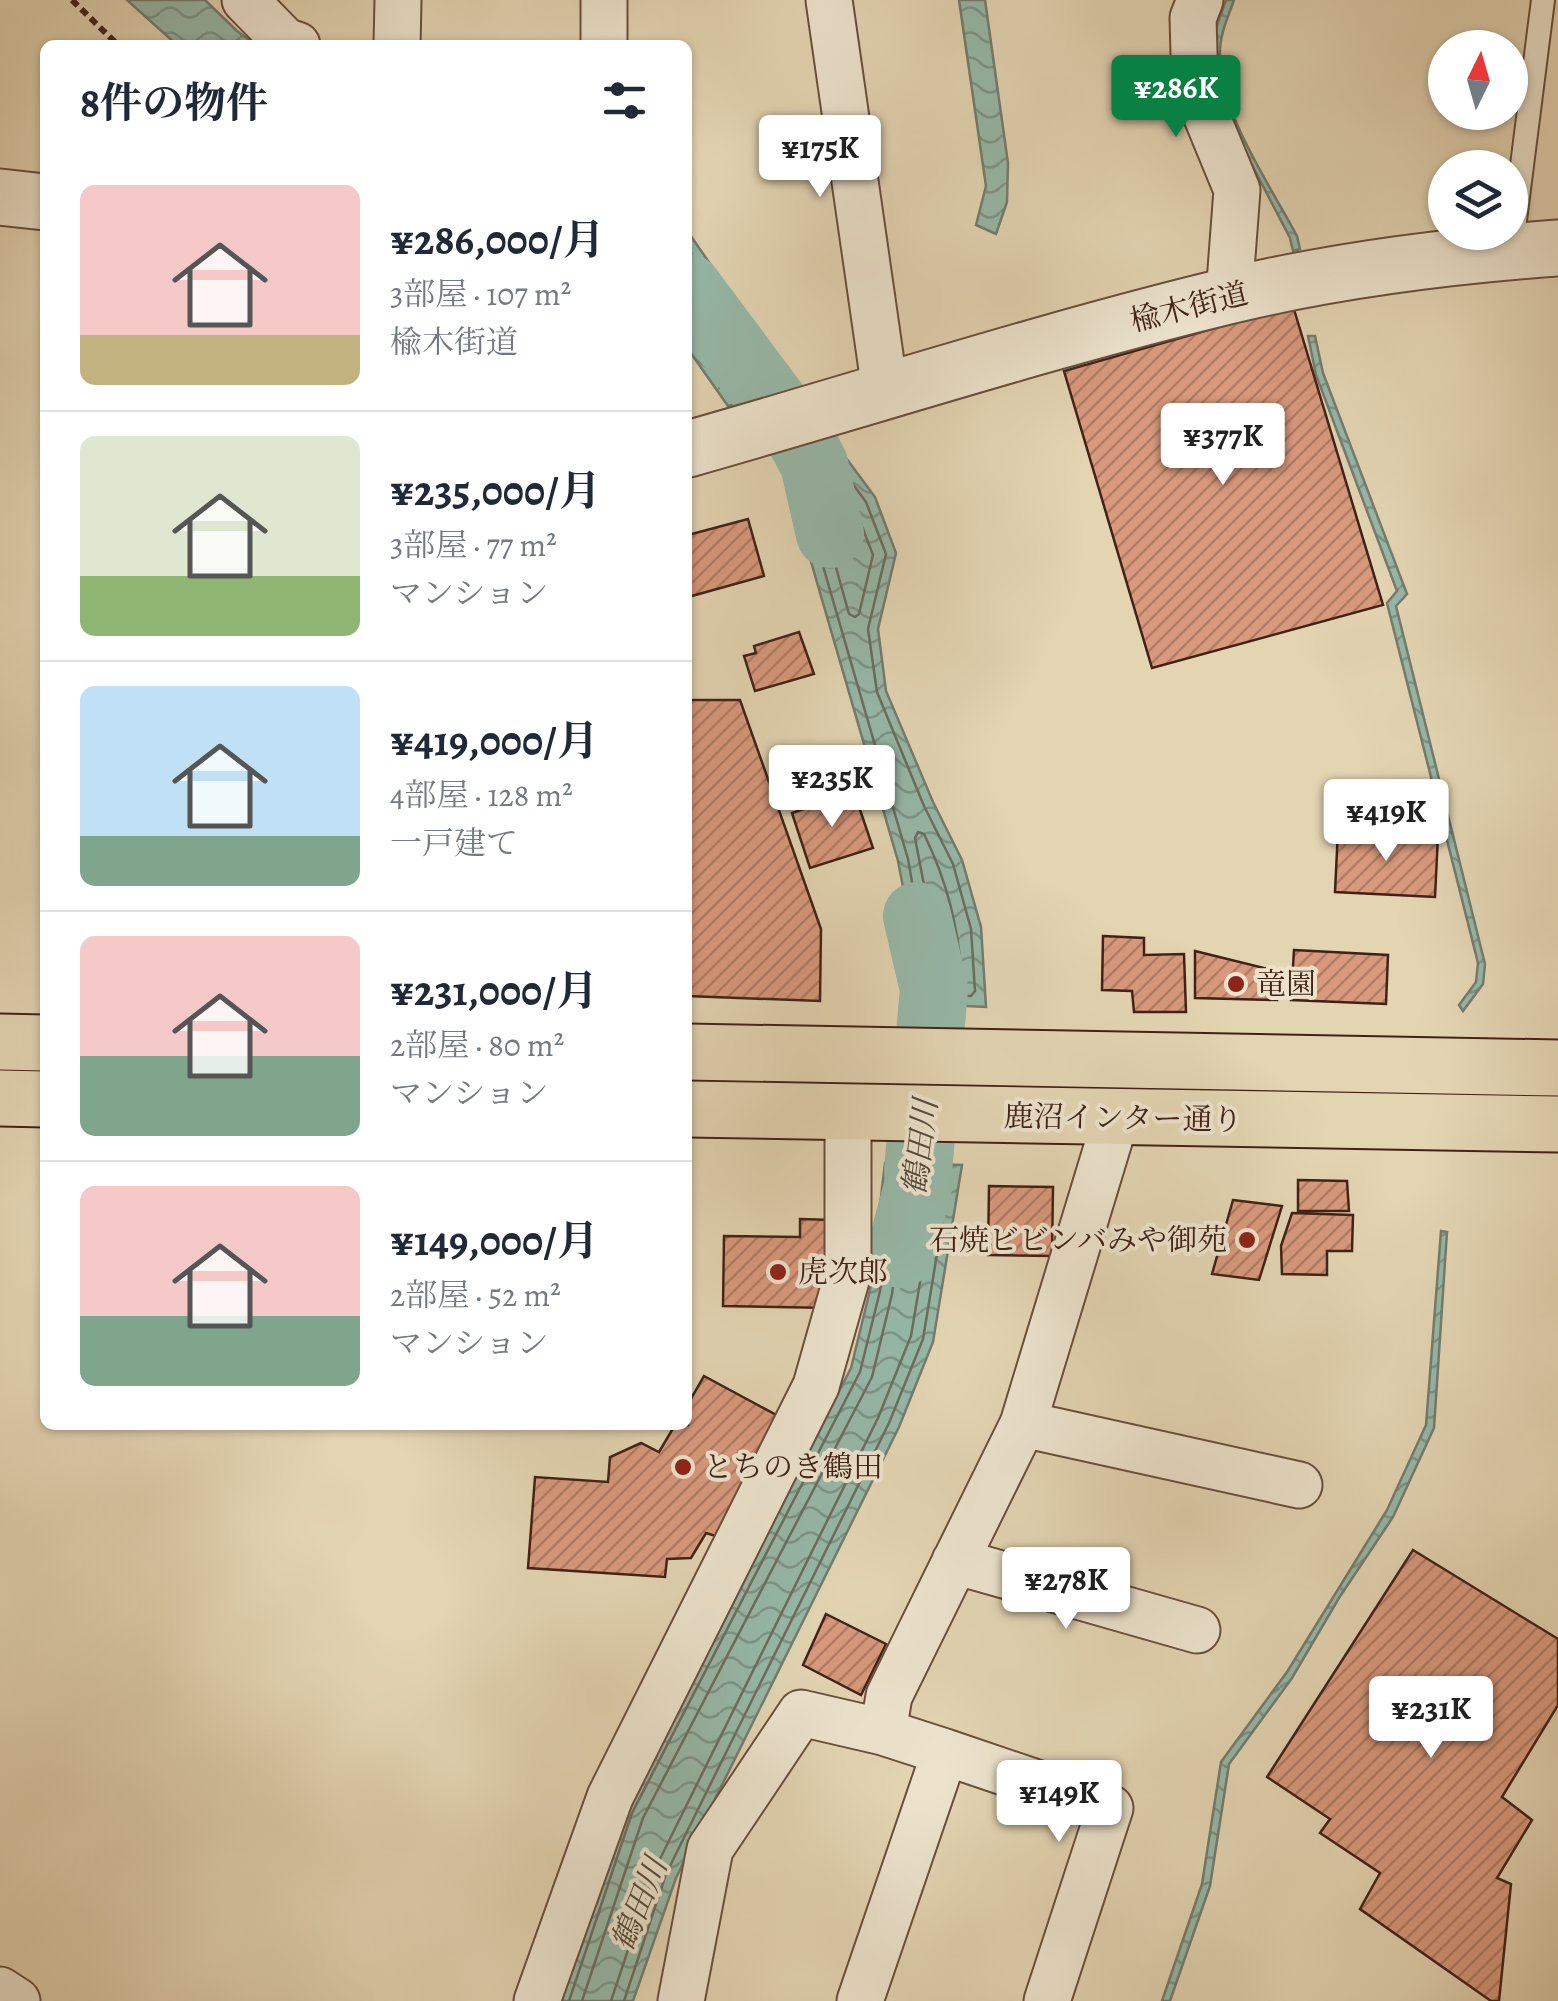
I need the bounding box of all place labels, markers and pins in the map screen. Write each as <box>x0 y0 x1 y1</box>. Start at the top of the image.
pin: ¥286K <box>1106 55 1246 140</box>
pin: ¥175K <box>750 115 890 200</box>
pin: ¥377K <box>1153 403 1293 488</box>
pin: ¥235K <box>762 745 902 830</box>
pin: ¥419K <box>1316 779 1456 864</box>
place label: 竜園 <box>1256 964 1316 1004</box>
marker: 竜園 <box>1225 973 1247 995</box>
place label: 石焼ビビンバみや御苑 <box>929 1220 1227 1260</box>
marker: 石焼ビビンバみや御苑 <box>1236 1229 1258 1251</box>
place label: 虎次郎 <box>798 1252 888 1292</box>
marker: 虎次郎 <box>767 1261 789 1283</box>
place label: とちのき鶴田 <box>703 1447 883 1487</box>
marker: とちのき鶴田 <box>672 1456 694 1478</box>
pin: ¥278K <box>996 1547 1136 1632</box>
pin: ¥231K <box>1361 1676 1501 1761</box>
pin: ¥149K <box>989 1760 1129 1845</box>

